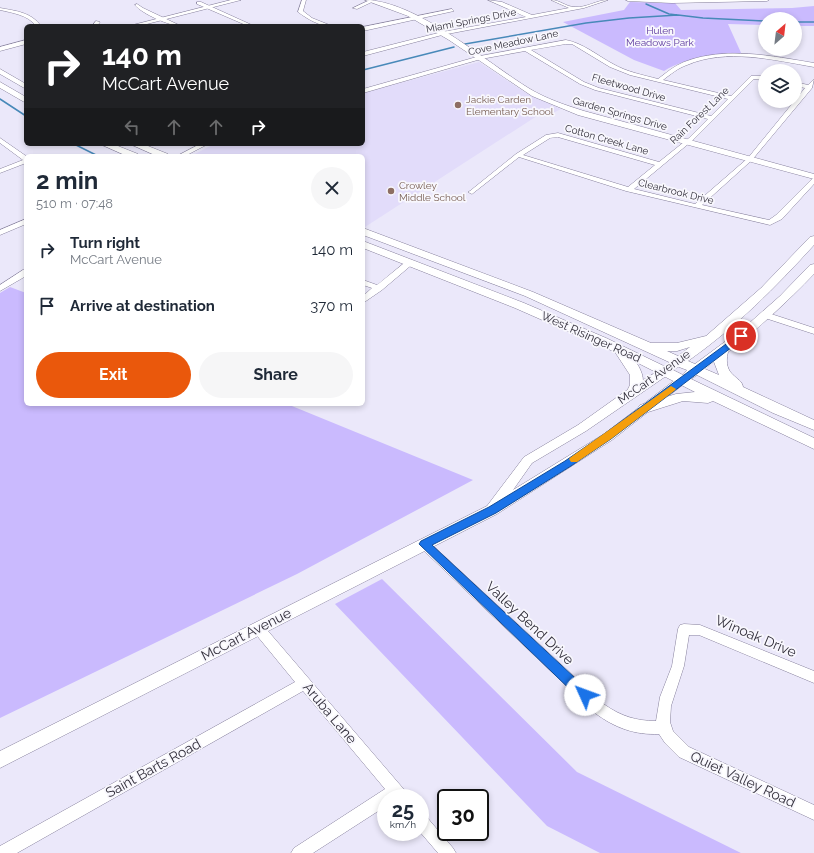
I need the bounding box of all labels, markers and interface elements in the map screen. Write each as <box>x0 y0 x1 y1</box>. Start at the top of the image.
street label: Miami Springs Drive <box>425 6 517 35</box>
north arrow <box>758 12 802 56</box>
map controls <box>758 12 802 108</box>
park label: Hulen Meadows Park <box>626 25 695 48</box>
street label: Cove Meadow Lane <box>467 28 559 57</box>
text: 140 m <box>102 39 182 72</box>
icon: right <box>36 40 88 92</box>
button: layers <box>758 64 802 108</box>
street label: Fleetwood Drive <box>591 72 667 103</box>
text: McCart Avenue <box>102 73 229 94</box>
street label: Rain Forest Lane <box>668 85 731 146</box>
place label: Jackie Carden Elementary School <box>466 94 554 117</box>
street label: Garden Springs Drive <box>571 95 668 132</box>
marker: Jackie Carden Elementary School <box>453 100 463 110</box>
icon: left <box>121 116 143 138</box>
icon: ahead <box>163 116 185 138</box>
icon: ahead <box>205 116 227 138</box>
icon: right <box>247 116 269 138</box>
street label: Cotton Creek Lane <box>564 122 650 157</box>
text: 2 min <box>36 166 98 195</box>
button: close <box>311 167 353 209</box>
street label: Clearbrook Drive <box>637 177 715 206</box>
place label: Crowley Middle School <box>399 180 466 203</box>
marker: Crowley Middle School <box>386 186 396 196</box>
text: 510 m · 07:48 <box>36 196 113 211</box>
text: Turn right <box>70 234 140 252</box>
icon: right <box>36 239 58 261</box>
text: 140 m <box>312 241 353 259</box>
text: McCart Avenue <box>70 252 162 267</box>
icon: arrive <box>36 295 58 317</box>
text: Arrive at destination <box>70 297 215 315</box>
text: 370 m <box>310 297 353 315</box>
street label: West Risinger Road <box>539 309 643 365</box>
pin <box>724 319 758 353</box>
icon: arrive <box>730 325 752 347</box>
street label: McCart Avenue <box>615 347 693 407</box>
button: Exit <box>36 352 191 398</box>
button: Share <box>199 352 353 398</box>
street label: Valley Bend Drive <box>483 578 577 668</box>
street label: McCart Avenue <box>198 604 294 664</box>
street label: Winoak Drive <box>713 612 799 660</box>
position arrow <box>564 674 606 716</box>
street label: Aruba Lane <box>300 679 360 747</box>
street label: Saint Barts Road <box>103 735 203 801</box>
street label: Quiet Valley Road <box>688 748 798 810</box>
speed limit sign: 30 <box>437 789 489 841</box>
text: 25 <box>392 798 414 822</box>
text: km/h <box>390 819 416 830</box>

